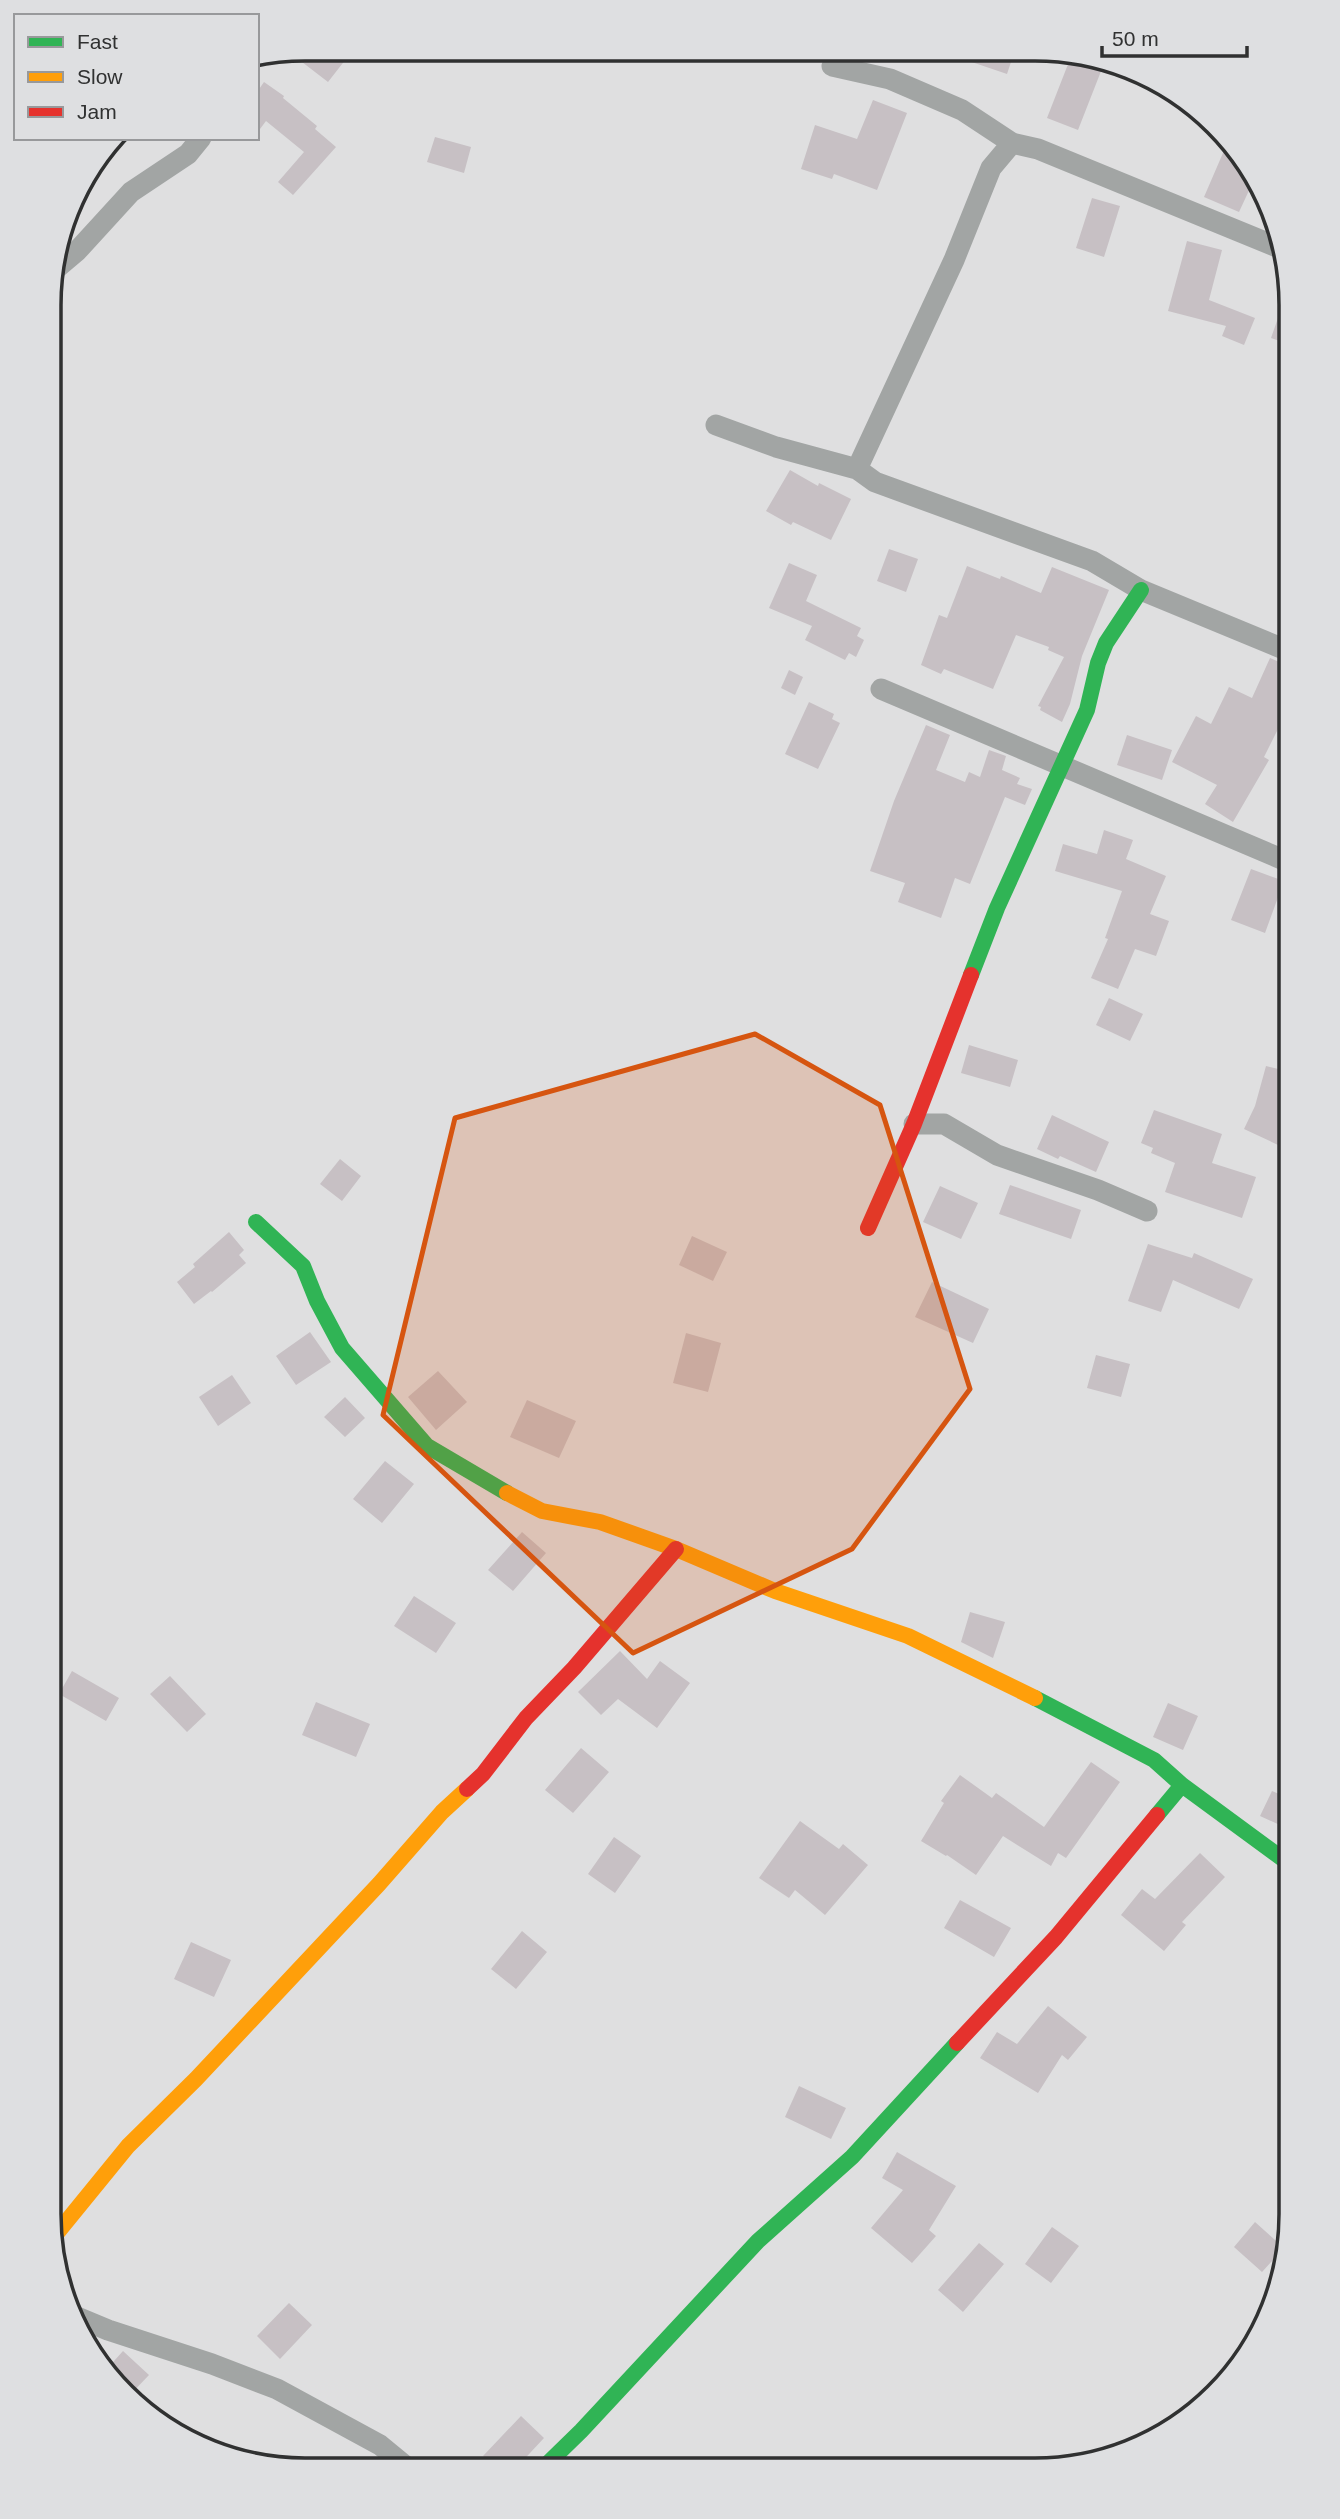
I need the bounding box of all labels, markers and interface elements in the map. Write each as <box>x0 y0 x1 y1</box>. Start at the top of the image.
legend <box>14 14 259 140</box>
scale bar <box>1102 14 1247 58</box>
text: 50 m <box>1112 27 1159 50</box>
text: Fast <box>77 30 118 53</box>
text: Slow <box>77 65 123 88</box>
text: Jam <box>77 100 117 123</box>

